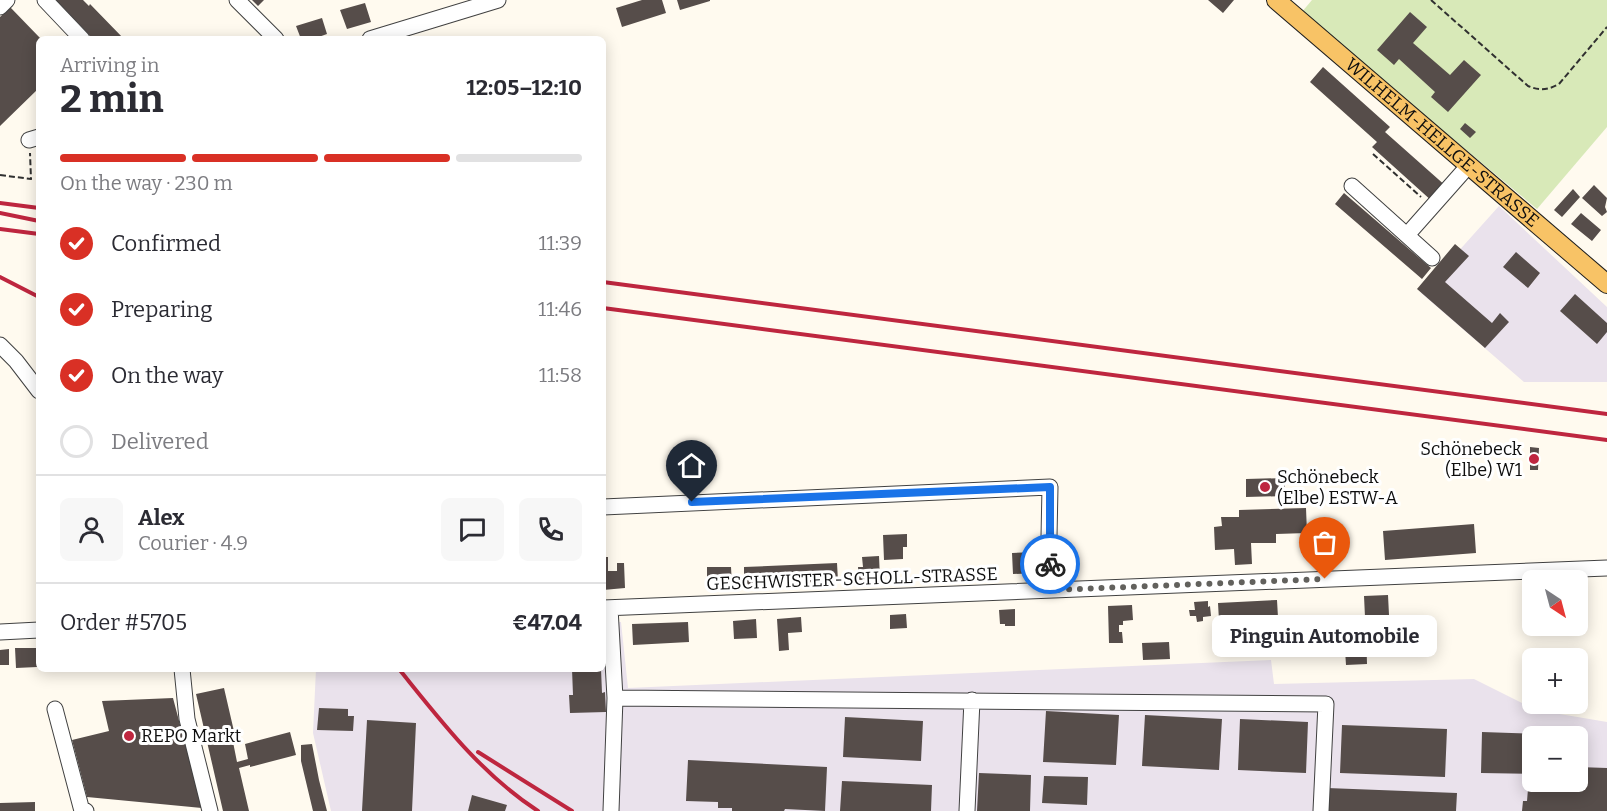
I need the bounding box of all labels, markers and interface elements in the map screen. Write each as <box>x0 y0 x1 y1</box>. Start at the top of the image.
text: Arriving in <box>60 53 159 77</box>
street label: WILHELM-HELLGE-STRASSE <box>1341 53 1544 232</box>
text: 12:05–12:10 <box>466 74 582 101</box>
text: 2 min <box>60 76 164 122</box>
text: On the way · 230 m <box>60 171 233 195</box>
icon: check <box>60 227 93 260</box>
text: Confirmed <box>111 230 221 257</box>
text: 11:39 <box>538 231 582 255</box>
icon: check <box>60 293 93 326</box>
text: Preparing <box>111 296 213 323</box>
text: 11:46 <box>538 297 582 321</box>
icon: check <box>60 359 93 392</box>
text: On the way <box>111 362 223 389</box>
text: 11:58 <box>539 363 582 387</box>
text: Delivered <box>111 428 209 455</box>
place label: Schönebeck (Elbe) W1 <box>1420 438 1523 481</box>
pin <box>666 440 717 502</box>
icon: home <box>675 449 708 482</box>
marker: Schönebeck (Elbe) W1 <box>1527 452 1541 466</box>
place label: Schönebeck (Elbe) ESTW-A <box>1277 466 1398 509</box>
marker: Schönebeck (Elbe) ESTW-A <box>1258 480 1272 494</box>
button: person <box>60 498 123 561</box>
button: chat <box>441 498 504 561</box>
button: phone <box>519 498 582 561</box>
text: Alex <box>138 504 184 531</box>
pin <box>1299 517 1350 579</box>
icon: bag <box>1308 526 1341 559</box>
text: Courier · 4.9 <box>138 531 248 555</box>
courier <box>1020 534 1080 594</box>
icon: bike <box>1034 548 1067 581</box>
street label: GESCHWISTER-SCHOLL-STRASSE <box>706 563 998 595</box>
north arrow <box>1522 570 1588 636</box>
map controls <box>1522 570 1588 792</box>
text: Order #5705 <box>60 609 187 636</box>
text: €47.04 <box>512 609 582 636</box>
callout: Pinguin Automobile <box>1212 615 1438 657</box>
text: Pinguin Automobile <box>1230 624 1419 648</box>
button: + <box>1522 648 1588 714</box>
place label: REPO Markt <box>141 725 242 747</box>
button: − <box>1522 726 1588 792</box>
marker: REPO Markt <box>122 729 136 743</box>

